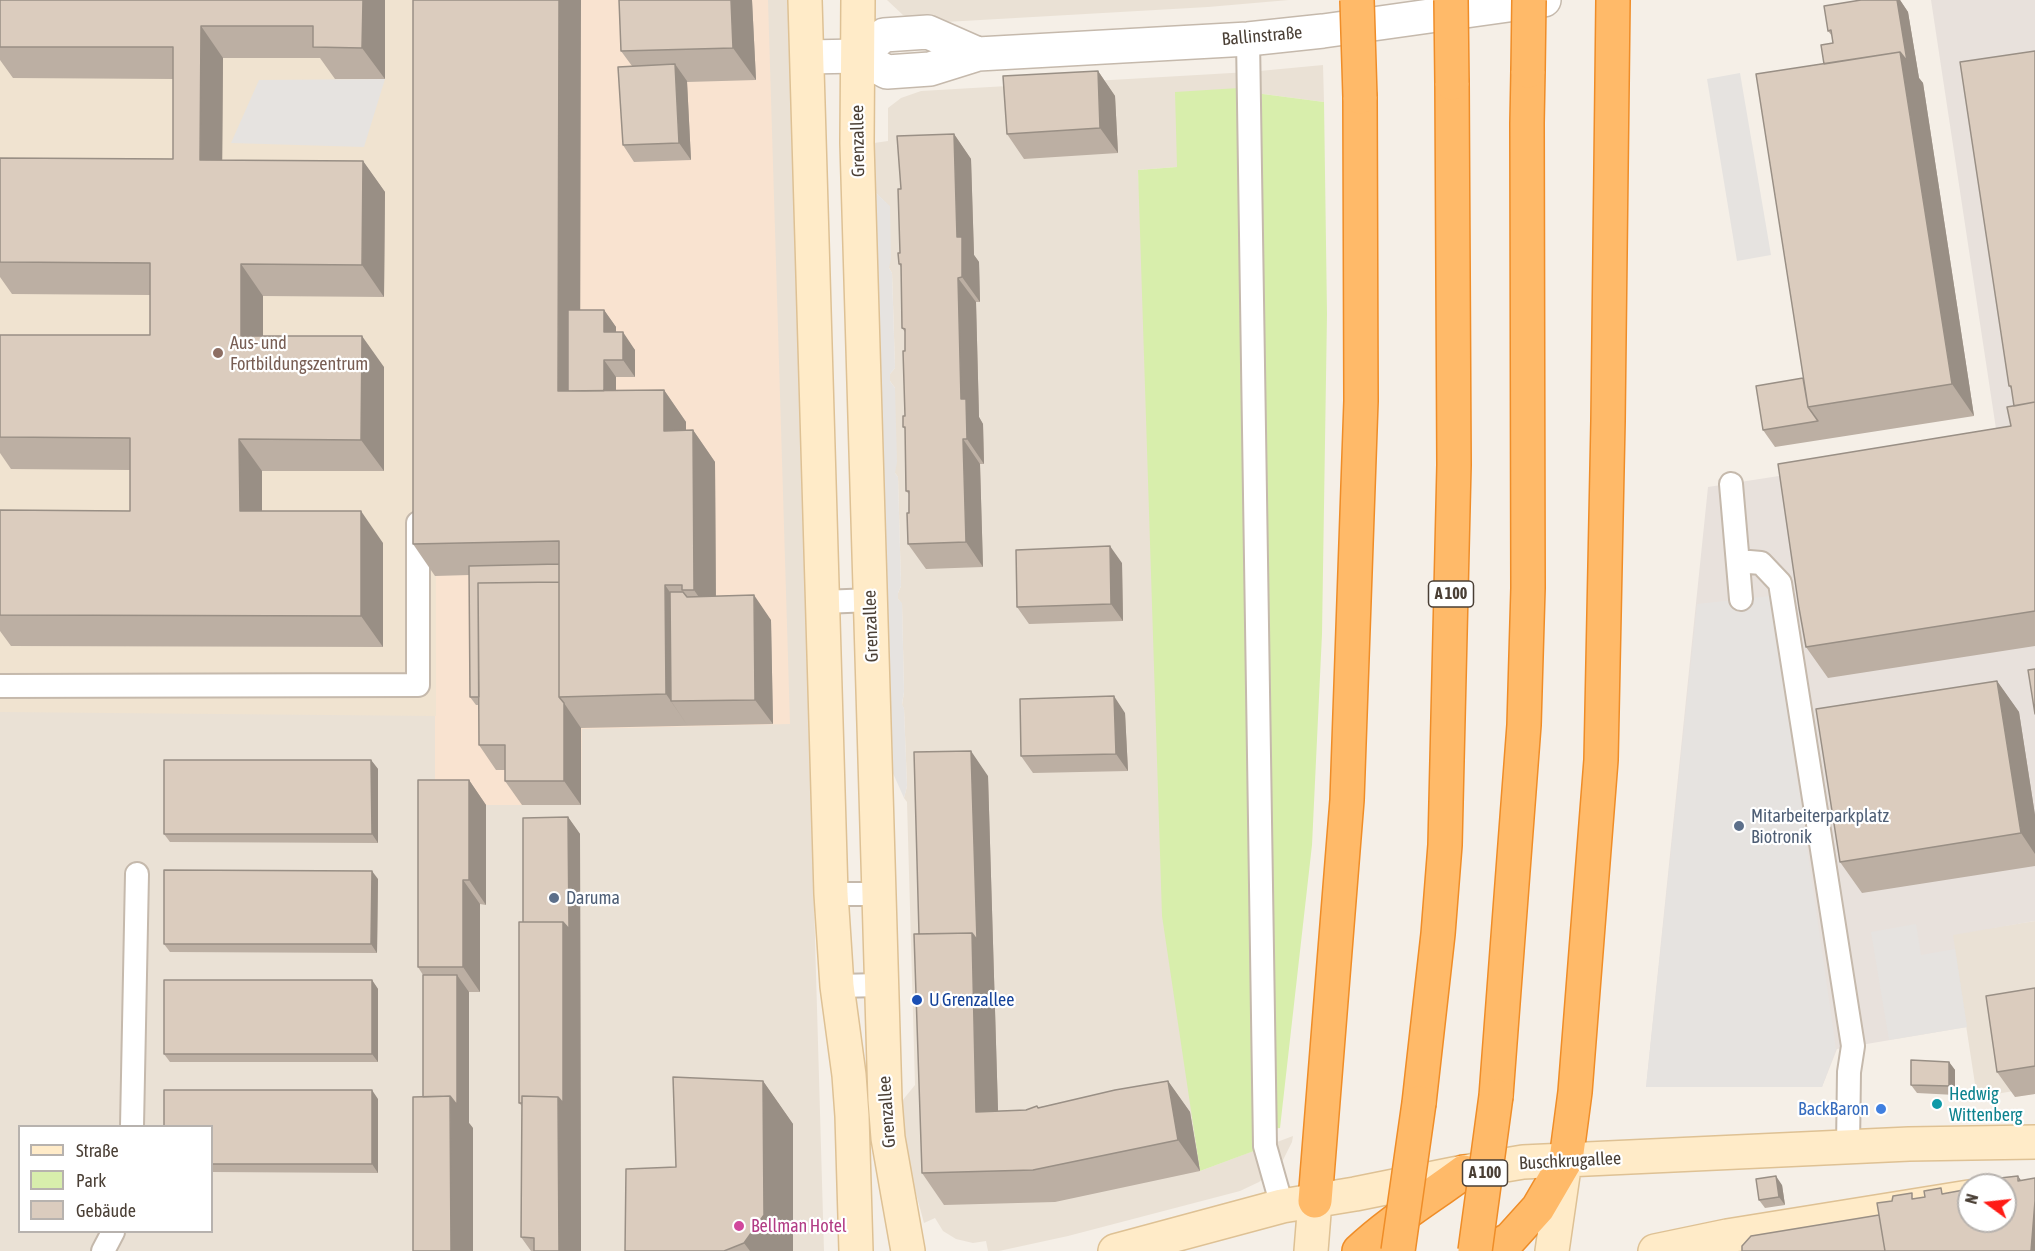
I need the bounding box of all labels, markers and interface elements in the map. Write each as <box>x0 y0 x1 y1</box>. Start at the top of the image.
street label: Ballinstraße <box>1221 22 1303 50</box>
street label: Grenzallee <box>847 105 869 177</box>
place label: Aus- und Fortbildungszentrum <box>230 332 368 374</box>
marker: Aus- und Fortbildungszentrum <box>211 346 225 360</box>
road number: A 100 <box>1428 581 1474 607</box>
street label: Grenzallee <box>859 590 883 662</box>
place label: Mitarbeiterparkplatz Biotronik <box>1751 805 1889 848</box>
marker: Mitarbeiterparkplatz Biotronik <box>1732 819 1746 833</box>
place label: Daruma <box>566 887 620 909</box>
marker: Daruma <box>547 891 561 905</box>
place label: U Grenzallee <box>929 989 1014 1011</box>
marker: U Grenzallee <box>910 993 924 1007</box>
street label: Grenzallee <box>874 1075 900 1149</box>
place label: Hedwig Wittenberg <box>1949 1083 2022 1126</box>
marker: Hedwig Wittenberg <box>1930 1097 1944 1111</box>
place label: BackBaron <box>1798 1098 1869 1120</box>
marker: BackBaron <box>1874 1102 1888 1116</box>
legend <box>18 1125 213 1233</box>
text: Straße <box>76 1140 119 1161</box>
street label: Buschkrugallee <box>1518 1148 1622 1174</box>
road number: A 100 <box>1462 1160 1508 1186</box>
text: Park <box>76 1170 106 1191</box>
north arrow <box>1957 1173 2017 1233</box>
text: N <box>1962 1192 1981 1206</box>
text: Gebäude <box>76 1200 136 1221</box>
place label: Bellman Hotel <box>751 1215 847 1237</box>
marker: Bellman Hotel <box>732 1219 746 1233</box>

